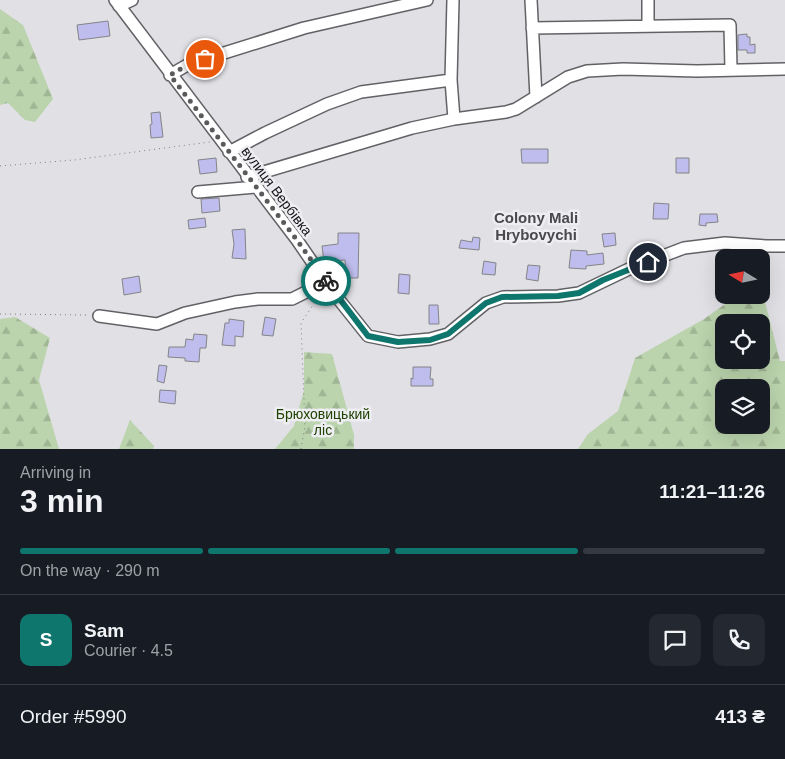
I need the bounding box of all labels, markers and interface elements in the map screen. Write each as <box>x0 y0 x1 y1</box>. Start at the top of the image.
pin <box>184 38 226 80</box>
icon: bag <box>191 45 219 73</box>
street label: вулиця Вербівка <box>238 143 316 239</box>
district label: Colony Mali Hrybovychi <box>494 209 578 243</box>
pin <box>627 241 669 283</box>
icon: home <box>634 248 662 276</box>
north arrow <box>715 249 770 304</box>
map controls <box>715 249 770 434</box>
courier <box>301 256 351 306</box>
icon: bike <box>312 267 340 295</box>
button: locate <box>715 314 770 369</box>
button: layers <box>715 379 770 434</box>
park label: Брюховицький ліс <box>276 406 370 438</box>
text: Arriving in <box>20 464 91 481</box>
text: 11:21–11:26 <box>659 481 765 502</box>
text: 3 min <box>20 483 104 519</box>
text: On the way · 290 m <box>20 562 160 579</box>
button: chat <box>649 614 701 666</box>
button: phone <box>713 614 765 666</box>
text: Sam <box>84 620 124 641</box>
text: S <box>40 629 52 650</box>
text: Courier · 4.5 <box>84 642 173 659</box>
text: Order #5990 <box>20 706 127 727</box>
text: 413 ₴ <box>715 706 765 727</box>

